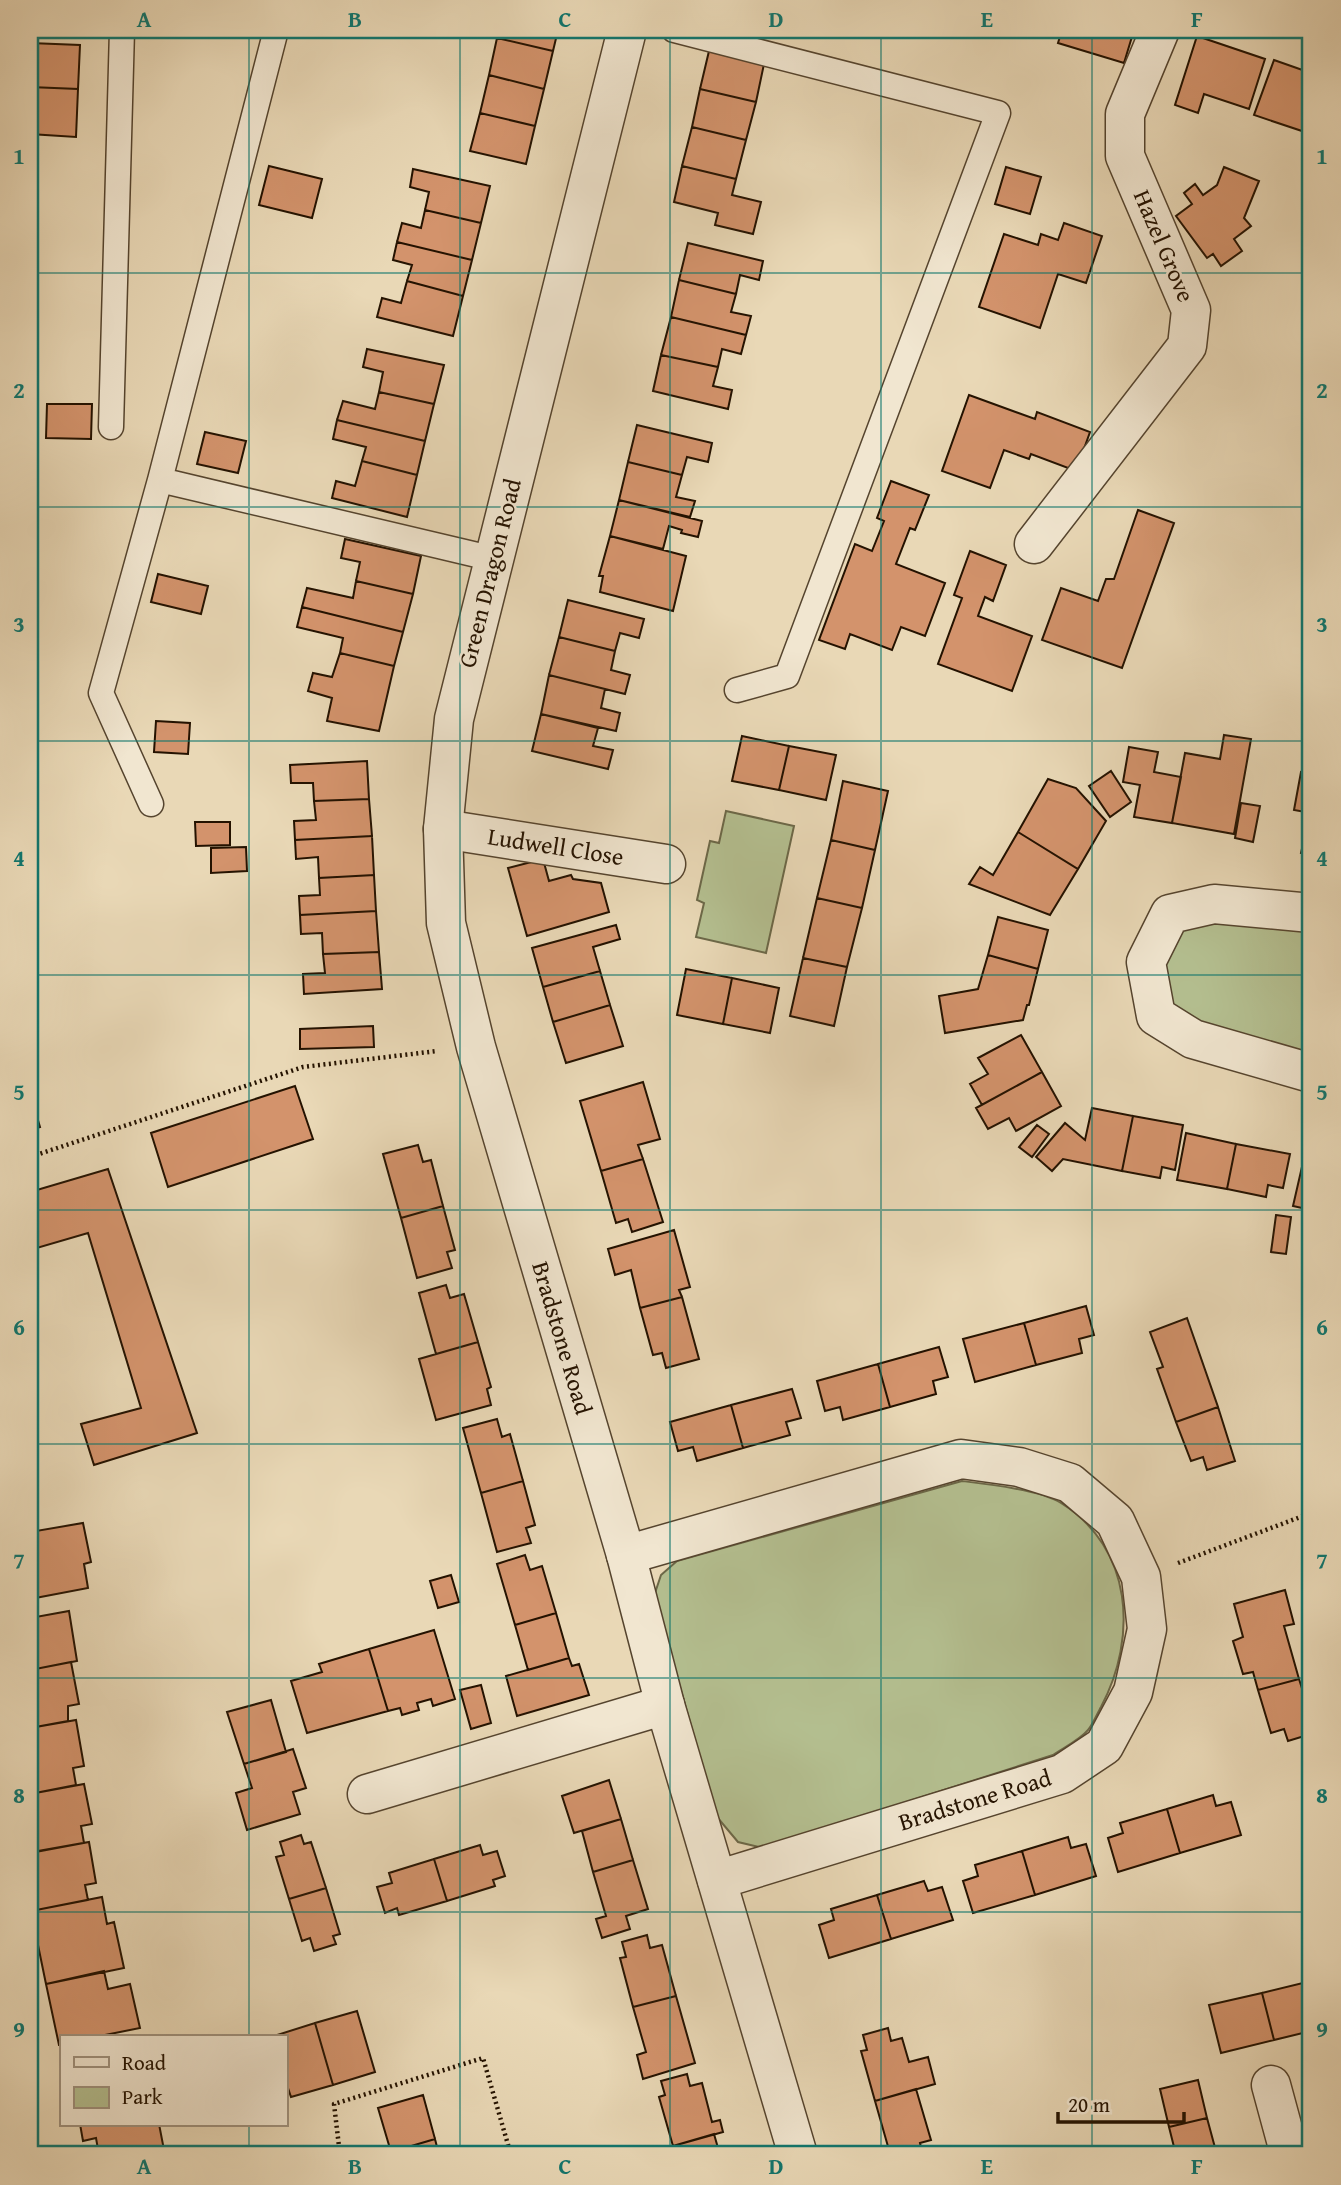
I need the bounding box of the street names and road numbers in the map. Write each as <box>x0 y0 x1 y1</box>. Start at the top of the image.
street label: Hazel Grove <box>1125 184 1204 307</box>
street label: Green Dragon Road <box>449 474 530 671</box>
street label: Ludwell Close <box>485 818 626 874</box>
street label: Bradstone Road <box>523 1257 602 1419</box>
street label: Bradstone Road <box>894 1760 1056 1839</box>

